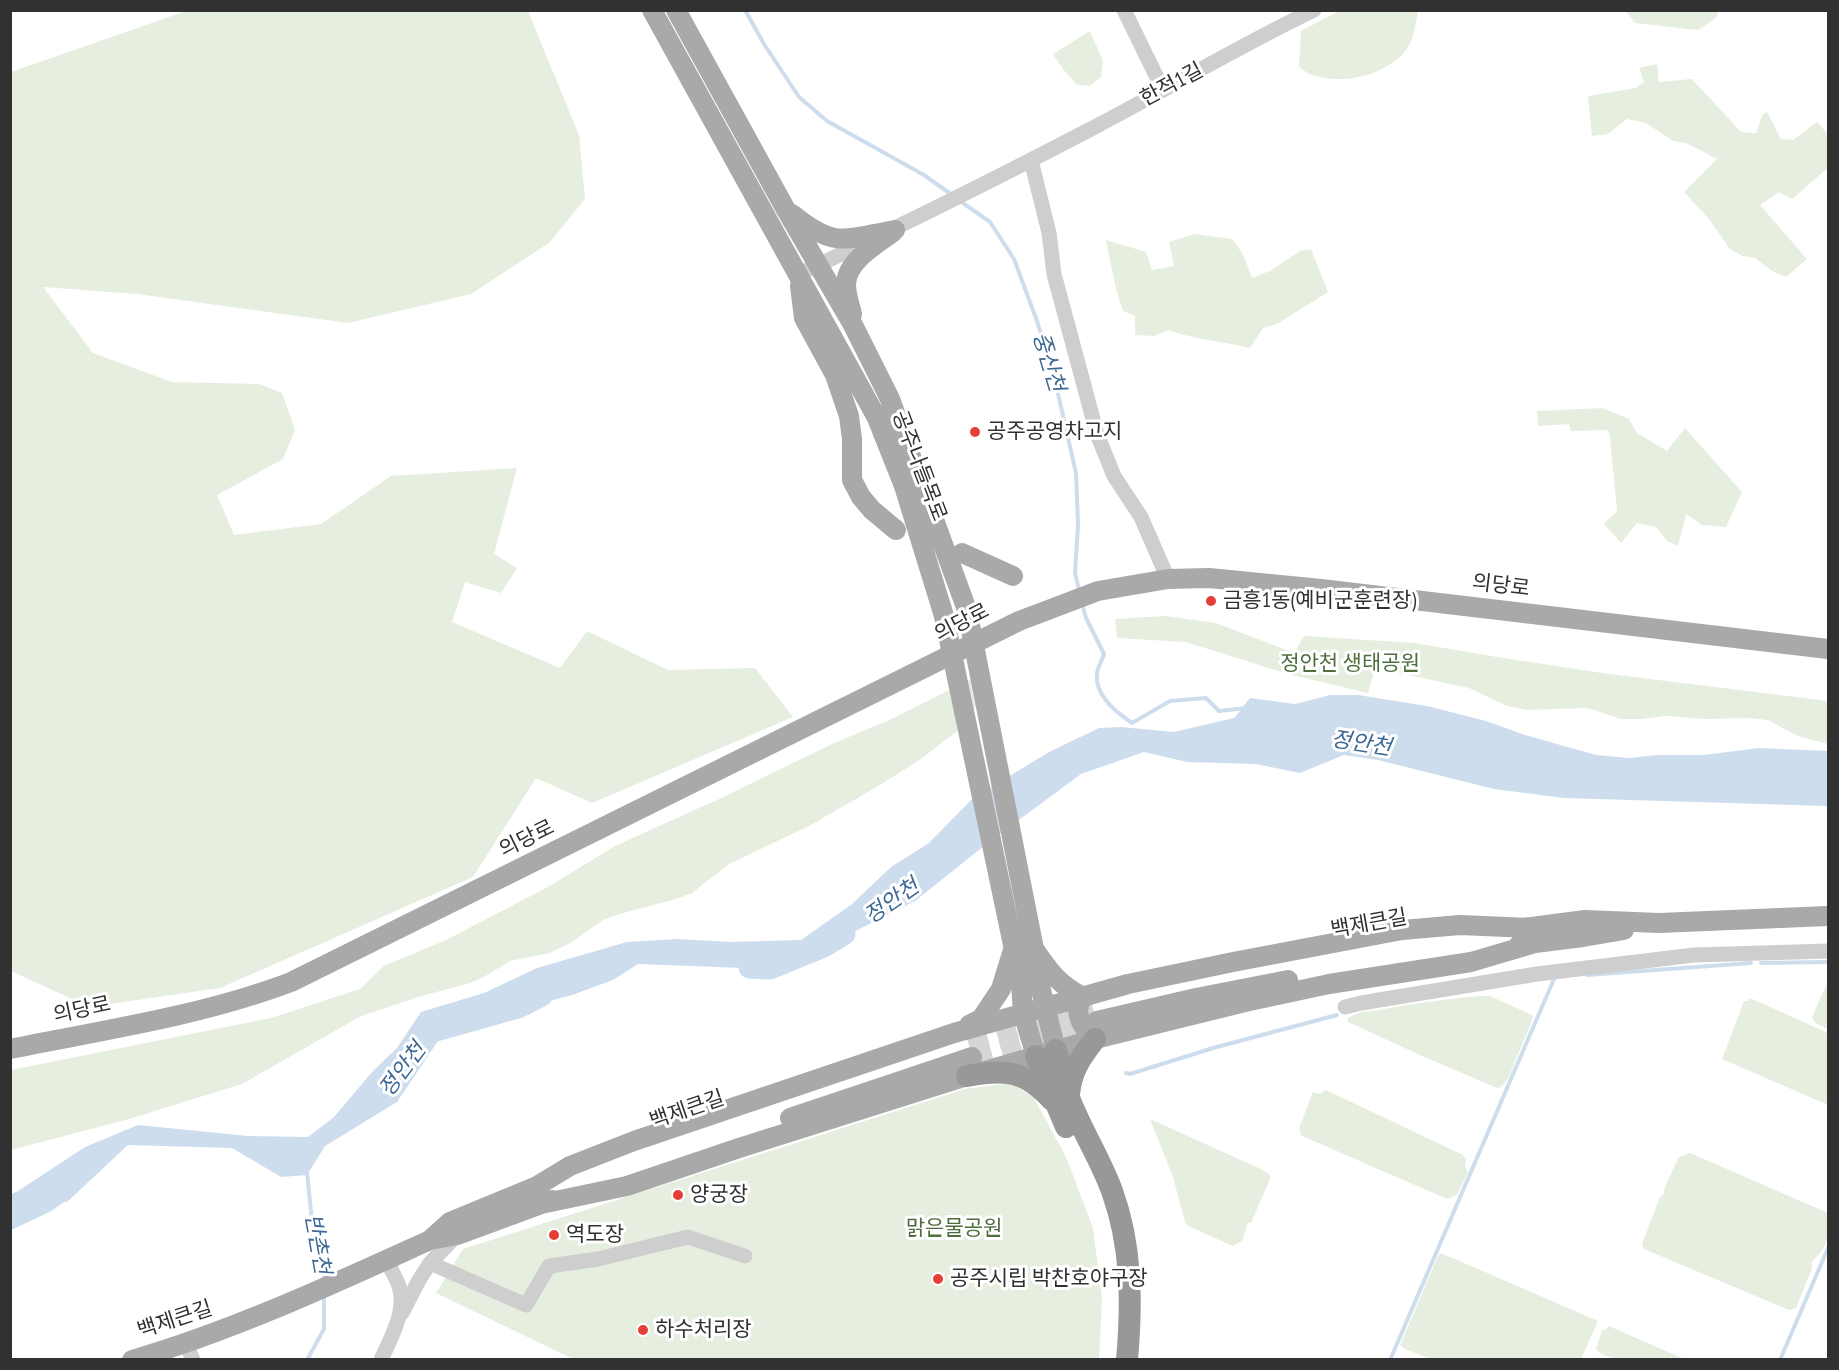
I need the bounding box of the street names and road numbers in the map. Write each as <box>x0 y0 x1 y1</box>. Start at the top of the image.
street label: 한적1길 <box>1136 58 1208 112</box>
street label: 공주나들목로 <box>886 407 952 525</box>
street label: 의당로 <box>1471 570 1531 602</box>
street label: 의당로 <box>930 599 994 647</box>
street label: 의당로 <box>495 815 559 863</box>
street label: 백제큰길 <box>1329 905 1409 943</box>
street label: 의당로 <box>51 992 113 1028</box>
street label: 백제큰길 <box>646 1086 728 1134</box>
street label: 백제큰길 <box>134 1296 216 1344</box>

